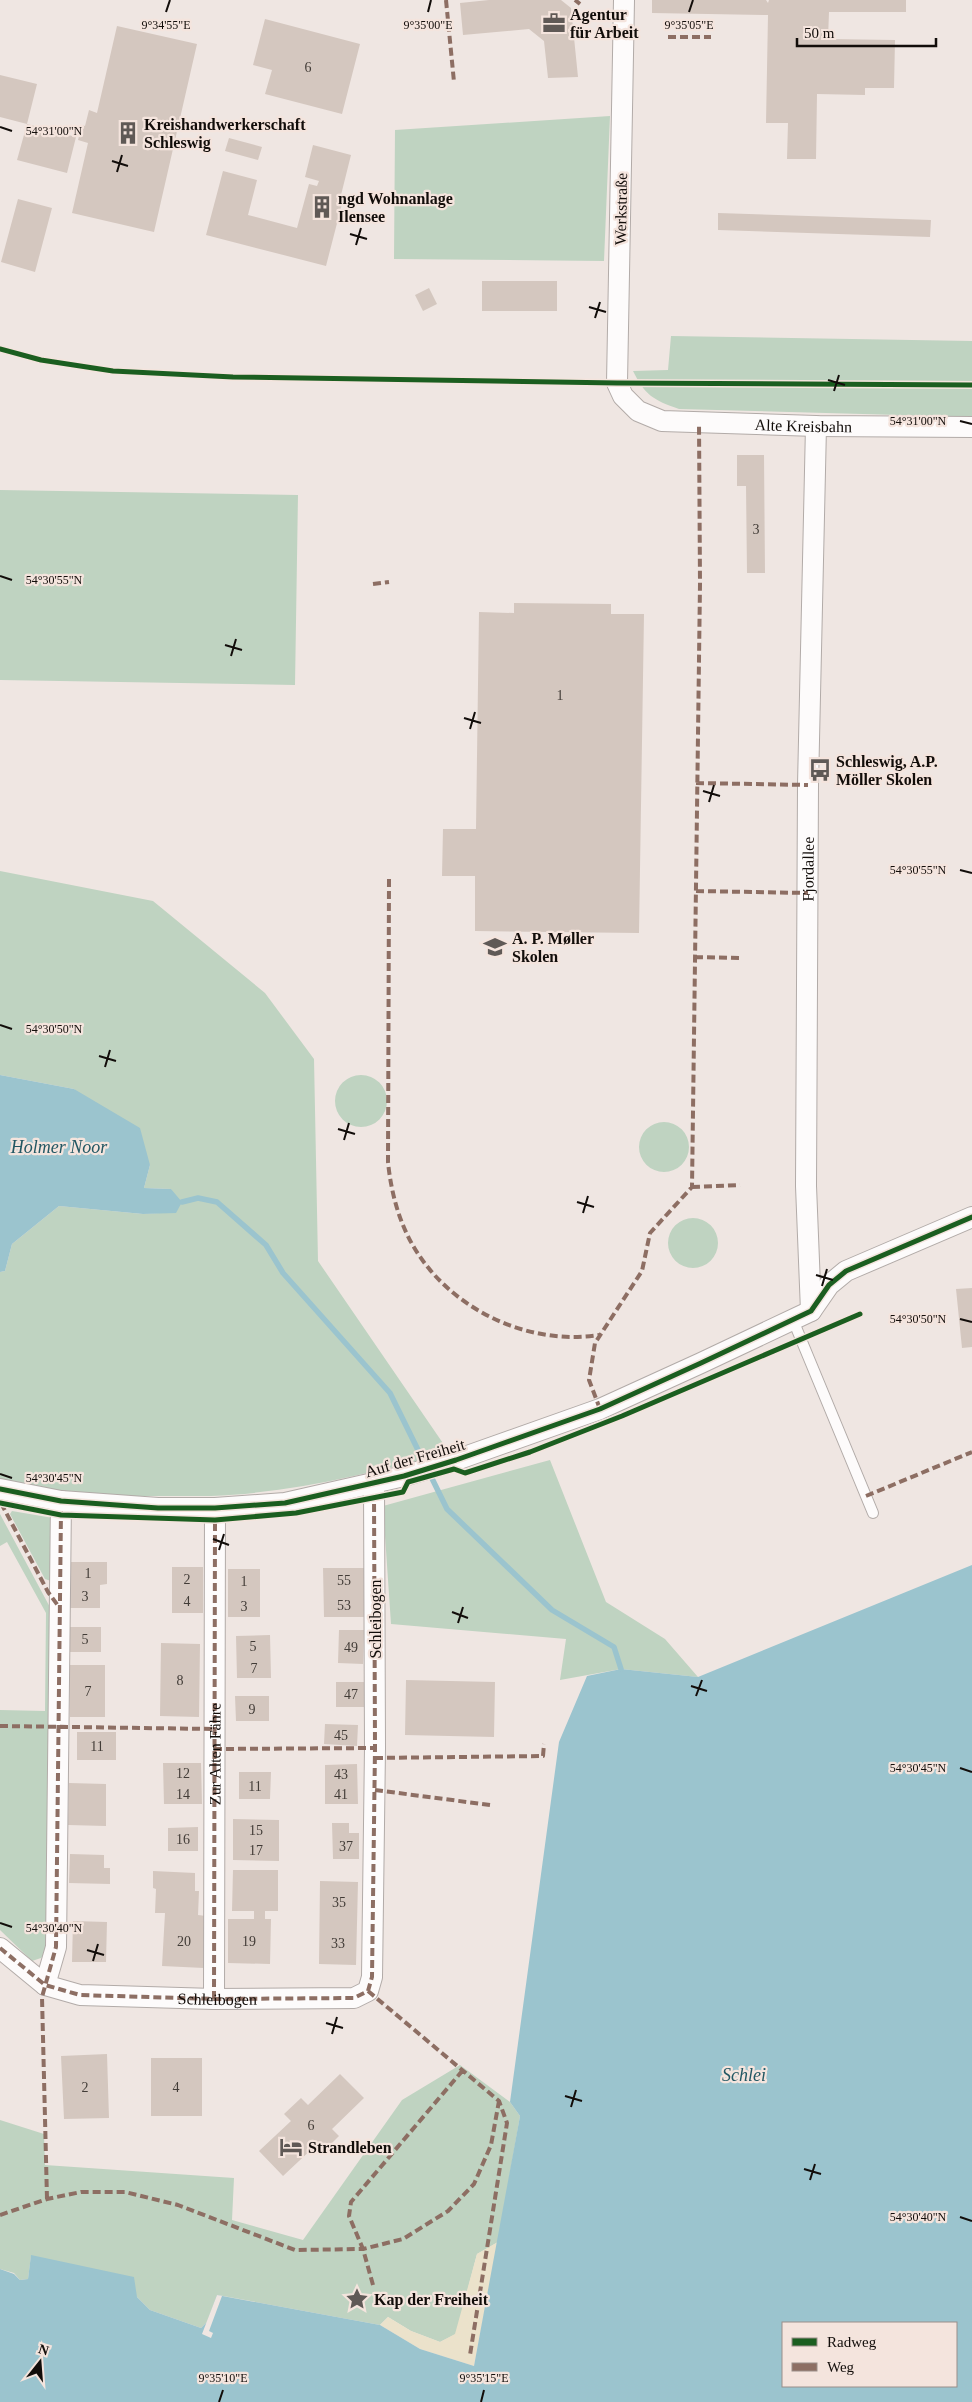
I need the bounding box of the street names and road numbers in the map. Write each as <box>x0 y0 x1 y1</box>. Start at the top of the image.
street label: Werkstraße <box>612 173 630 245</box>
street label: Alte Kreisbahn <box>754 416 852 435</box>
street label: Fjordallee <box>799 837 817 902</box>
street label: Auf der Freiheit <box>363 1435 467 1480</box>
street label: Schleibogen <box>367 1579 385 1659</box>
street label: Zur Alten Fähre <box>206 1703 223 1805</box>
street label: Schleibogen <box>177 1989 257 2008</box>

